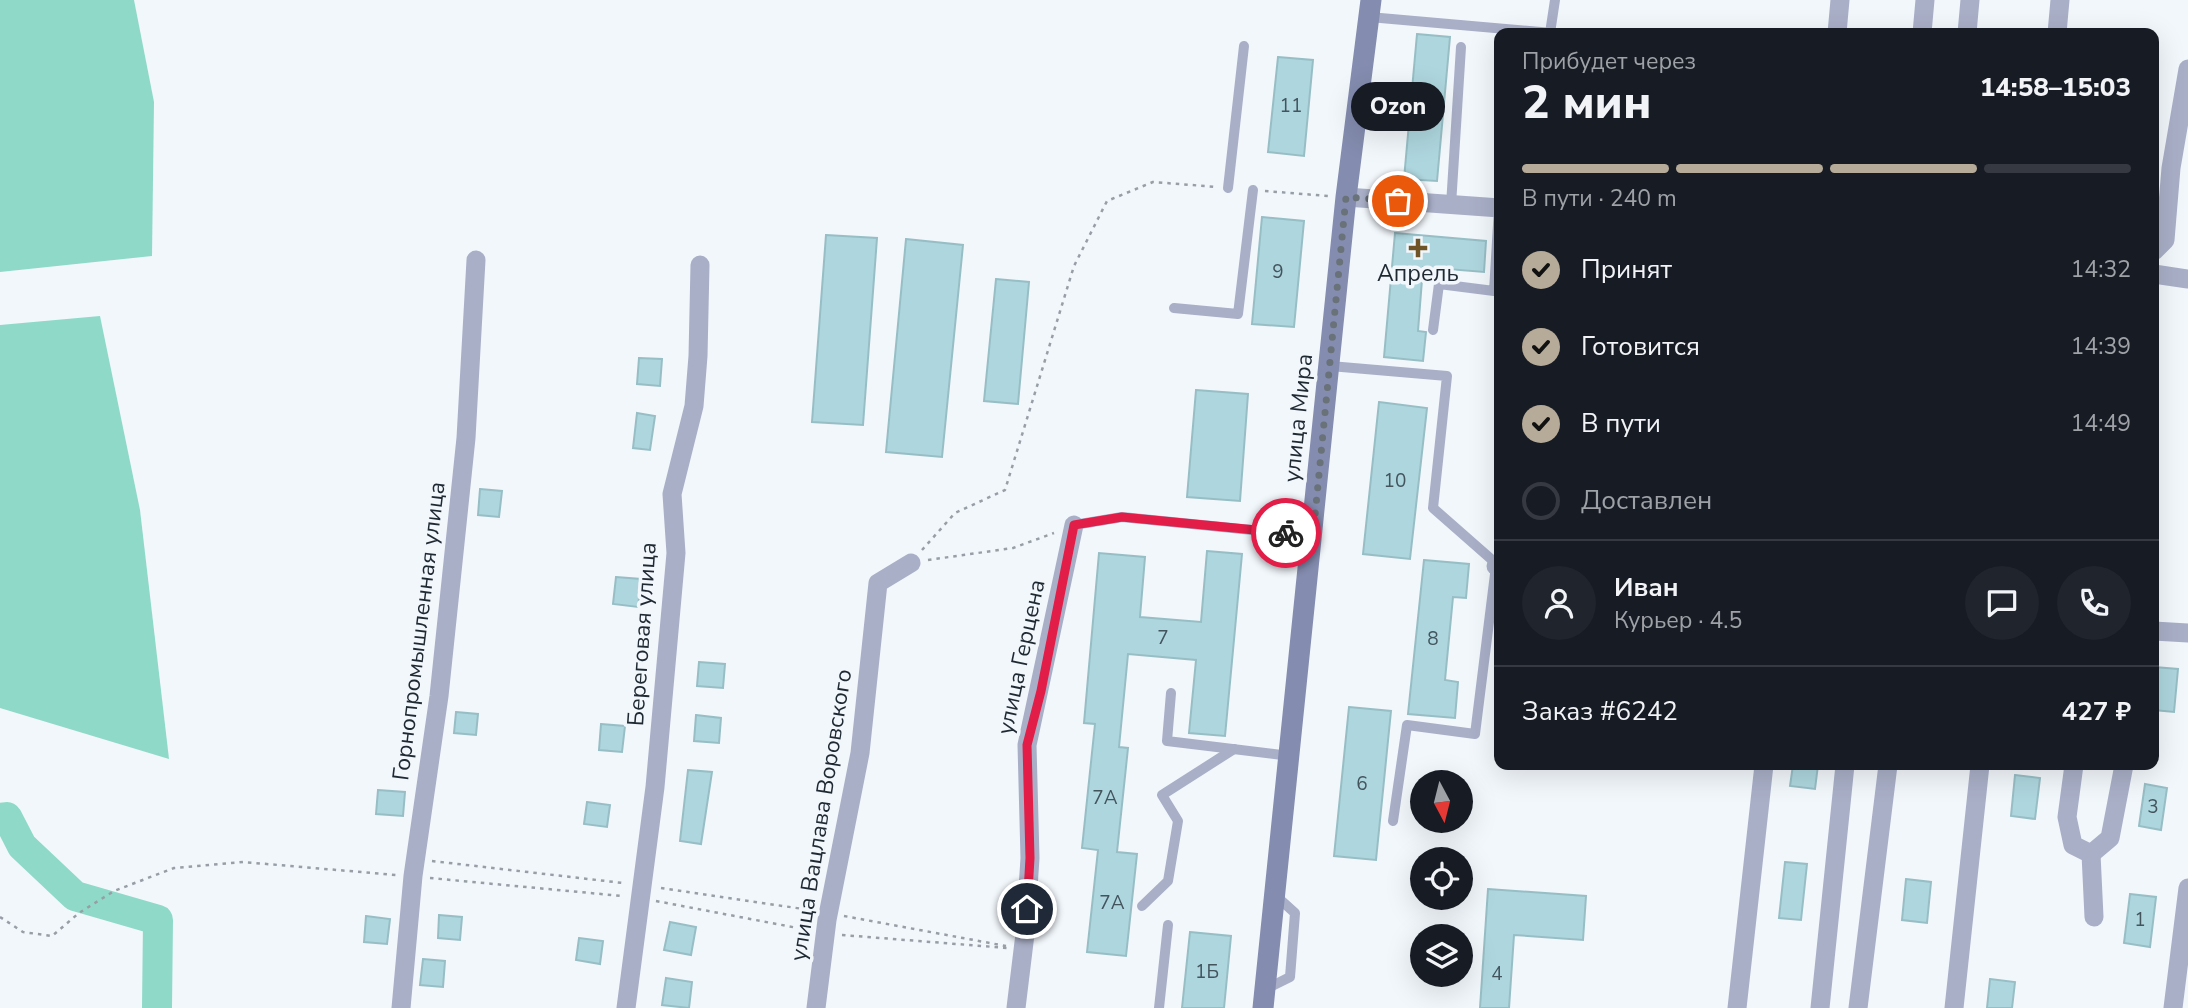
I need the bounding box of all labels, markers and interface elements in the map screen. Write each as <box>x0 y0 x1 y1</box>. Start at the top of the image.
text: Прибудет через <box>1522 46 1696 77</box>
text: 14:58–15:03 <box>1980 70 2131 105</box>
text: 2 мин <box>1522 71 1651 134</box>
callout: Ozon <box>1351 82 1445 131</box>
text: Ozon <box>1370 91 1426 122</box>
house number: 11 <box>1280 93 1302 119</box>
pin <box>1368 171 1428 231</box>
icon: bag <box>1379 182 1417 220</box>
text: В пути · 240 m <box>1522 183 1677 214</box>
marker: Апрель <box>1410 240 1426 256</box>
icon: check <box>1522 251 1560 289</box>
text: Принят <box>1581 252 1672 287</box>
text: 14:32 <box>2071 254 2131 285</box>
place label: Апрель <box>1377 258 1459 289</box>
house number: 9 <box>1272 259 1284 285</box>
icon: check <box>1522 328 1560 366</box>
text: Готовится <box>1581 329 1700 364</box>
text: 14:39 <box>2071 331 2131 362</box>
street label: улица Мира <box>1276 352 1320 484</box>
icon: check <box>1522 405 1560 443</box>
text: В пути <box>1581 406 1661 441</box>
text: 14:49 <box>2071 408 2131 439</box>
house number: 10 <box>1384 468 1406 494</box>
street label: Горнопромышленная улица <box>385 480 453 782</box>
text: Доставлен <box>1581 483 1712 518</box>
courier <box>1251 498 1321 568</box>
icon: bike <box>1267 514 1305 552</box>
street label: Береговая улица <box>620 541 664 727</box>
button: person <box>1522 566 1596 640</box>
button: chat <box>1965 566 2039 640</box>
button: phone <box>2057 566 2131 640</box>
text: Иван <box>1614 570 1679 605</box>
street label: улица Герцена <box>989 577 1053 737</box>
text: Курьер · 4.5 <box>1614 605 1742 636</box>
house number: 7 <box>1157 625 1169 651</box>
house number: 8 <box>1427 626 1439 652</box>
street label: улица Вацлава Воровского <box>783 667 859 963</box>
text: Заказ #6242 <box>1522 694 1678 729</box>
text: 427 ₽ <box>2062 694 2131 729</box>
north arrow <box>1410 770 1474 833</box>
map controls <box>1410 770 1473 987</box>
house number: 6 <box>1356 771 1368 797</box>
house number: 7А <box>1092 785 1118 811</box>
house number: 3 <box>2147 794 2159 820</box>
button: locate <box>1410 847 1473 910</box>
pin <box>997 879 1057 939</box>
icon: home <box>1008 890 1046 928</box>
house number: 7А <box>1099 890 1125 916</box>
house number: 1 <box>2134 907 2146 933</box>
button: layers <box>1410 924 1473 987</box>
house number: 1Б <box>1195 959 1219 985</box>
house number: 4 <box>1491 961 1503 987</box>

